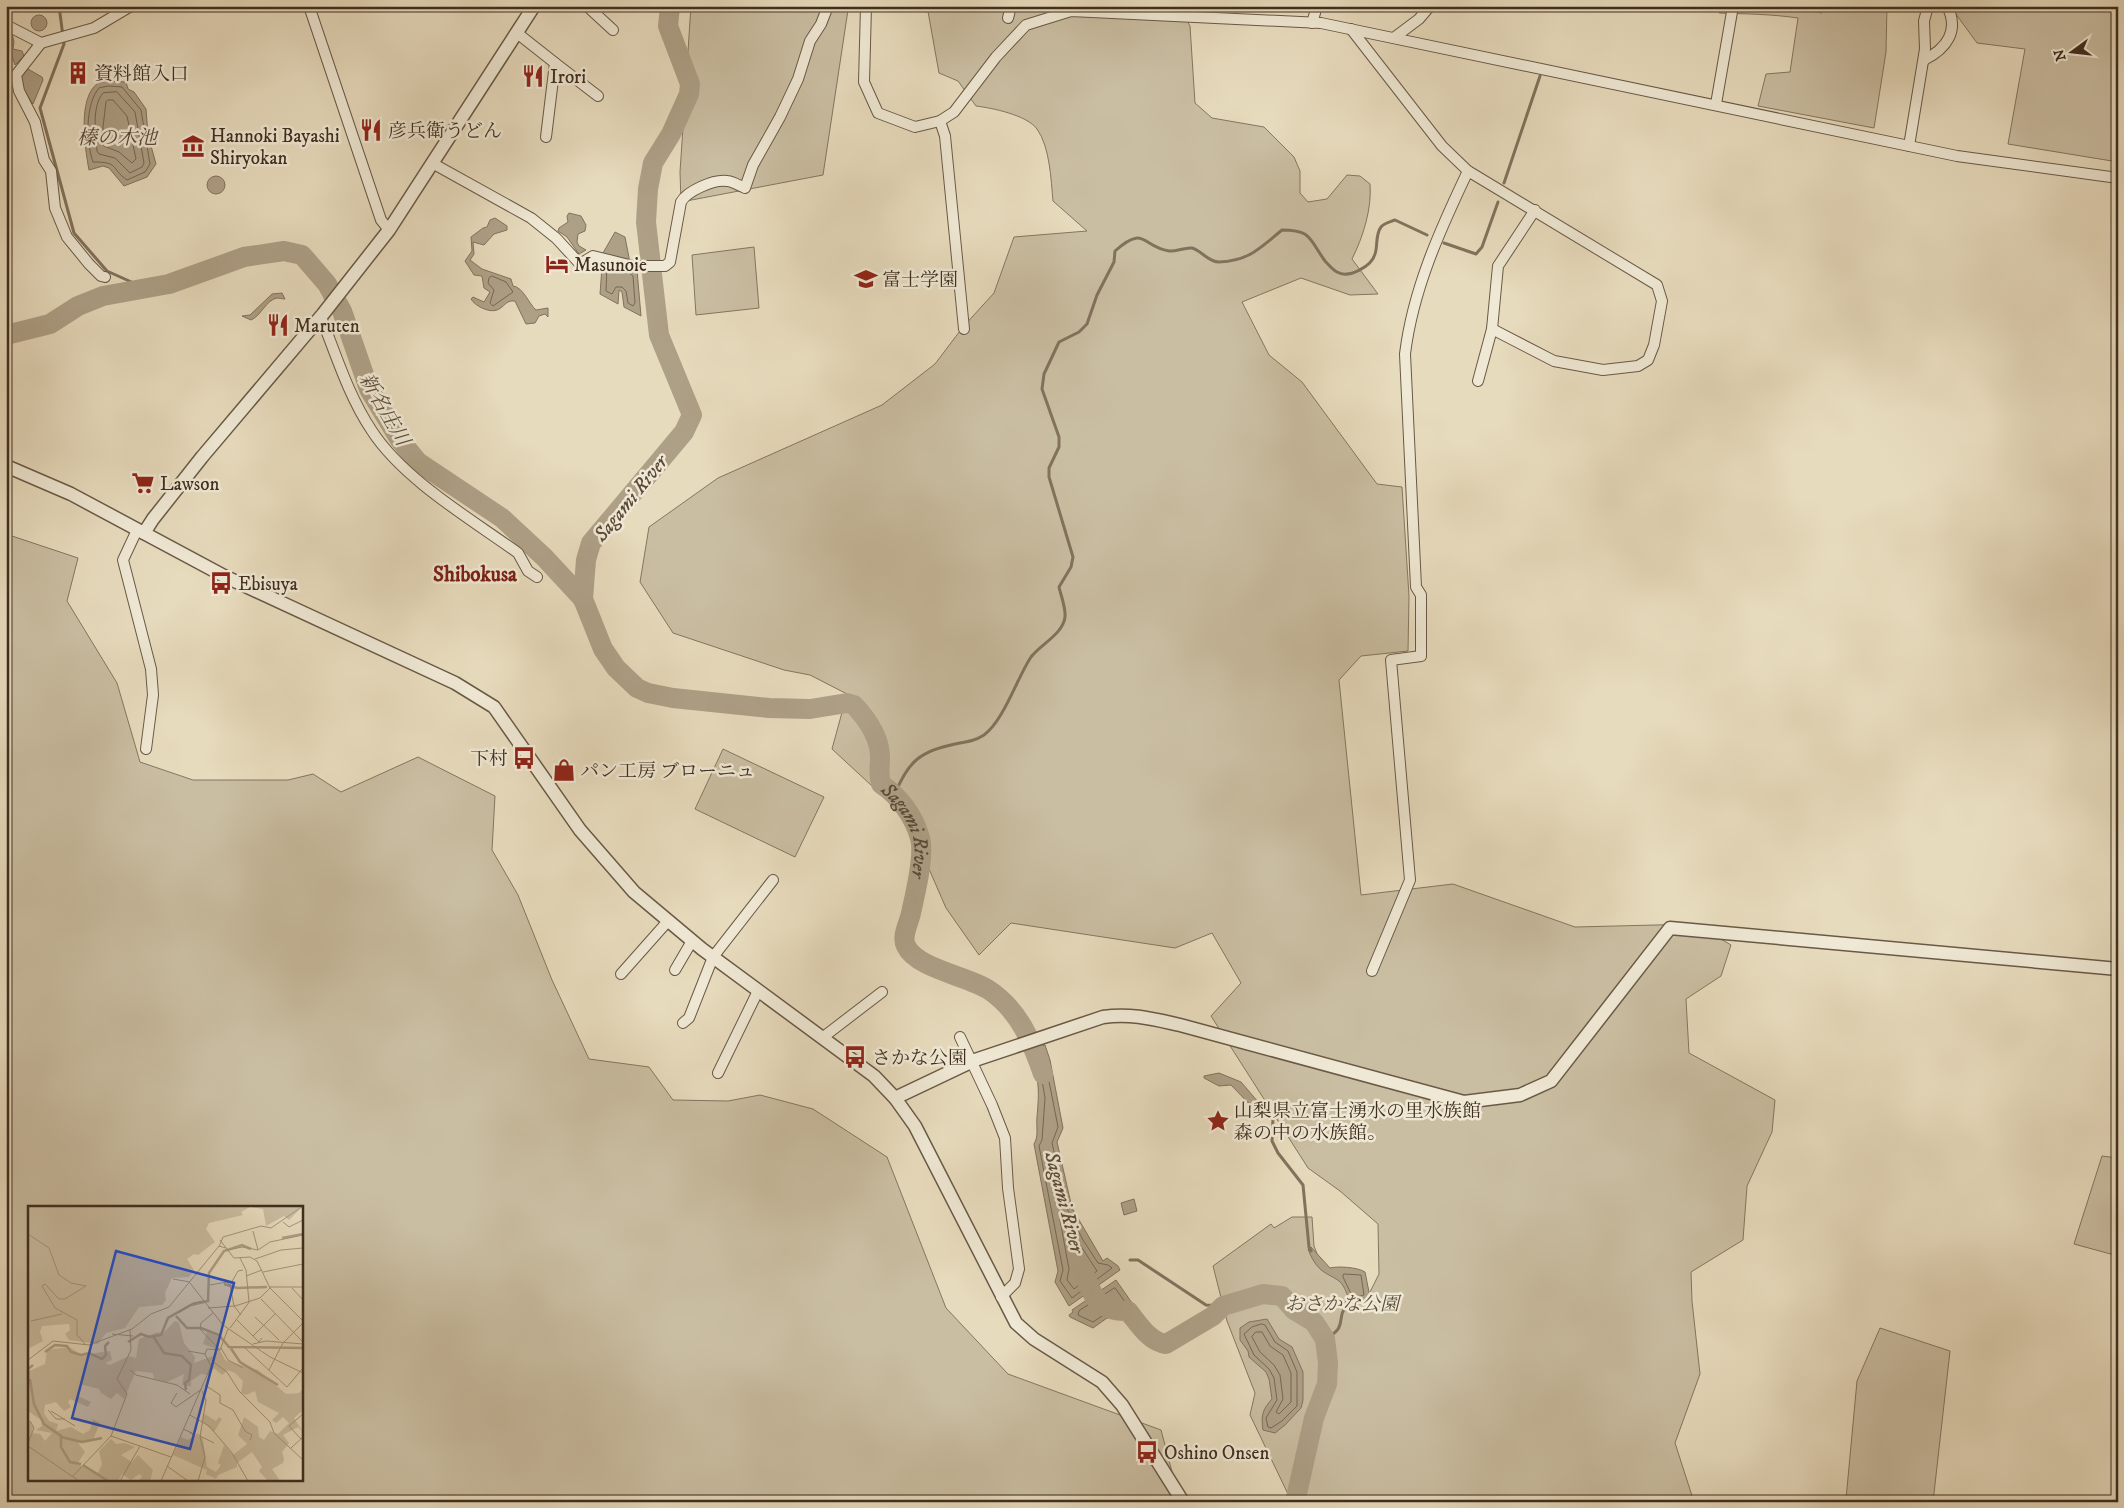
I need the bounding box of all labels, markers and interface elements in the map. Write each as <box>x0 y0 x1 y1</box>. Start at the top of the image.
north arrow <box>2046 28 2096 78</box>
text: N <box>2050 47 2071 63</box>
building icon: 資料館入口 <box>65 60 91 86</box>
place label: 資料館入口 <box>94 63 189 86</box>
restaurant icon: Irori <box>520 63 546 89</box>
place label: Irori <box>550 66 586 89</box>
restaurant icon: 彦兵衛うどん <box>358 117 384 143</box>
place label: 彦兵衛うどん <box>388 120 502 143</box>
place label: Hannoki Bayashi Shiryokan <box>210 125 340 170</box>
water label: 榛の木池 <box>77 126 159 151</box>
museum icon: Hannoki Bayashi Shiryokan <box>180 133 206 159</box>
hotel icon: Masunoie <box>544 251 570 277</box>
place label: Masunoie <box>574 254 647 277</box>
school or university icon: 富士学園 <box>853 266 879 292</box>
place label: 富士学園 <box>882 269 958 292</box>
restaurant icon: Maruten <box>265 312 291 338</box>
place label: Maruten <box>294 315 360 338</box>
water label: 新名庄川 <box>353 369 416 452</box>
water label: Sagami River <box>588 449 675 548</box>
supermarket icon: Lawson <box>130 470 156 496</box>
place label: Lawson <box>160 473 219 496</box>
district label: Shibokusa <box>433 562 518 588</box>
bus stop icon: Ebisuya <box>208 570 234 596</box>
place label: Ebisuya <box>238 573 298 596</box>
bus stop icon: 下村 <box>511 745 537 771</box>
place label: 下村 <box>470 748 508 771</box>
shop icon: パン工房 ブローニュ <box>551 757 577 783</box>
place label: パン工房 ブローニュ <box>580 760 755 783</box>
water label: Sagami River <box>875 777 933 882</box>
bus stop icon: さかな公園 <box>842 1044 868 1070</box>
place label: さかな公園 <box>872 1047 967 1070</box>
place label: 山梨県立富士湧水の里水族館 森の中の水族館。 <box>1234 1100 1481 1145</box>
place icon: 山梨県立富士湧水の里水族館 森の中の水族館。 <box>1205 1108 1231 1134</box>
water label: Sagami River <box>1038 1148 1090 1258</box>
inset map <box>28 1206 302 1480</box>
park label: おさかな公園 <box>1285 1293 1402 1316</box>
bus stop icon: Oshino Onsen <box>1134 1439 1160 1465</box>
place label: Oshino Onsen <box>1164 1442 1269 1465</box>

